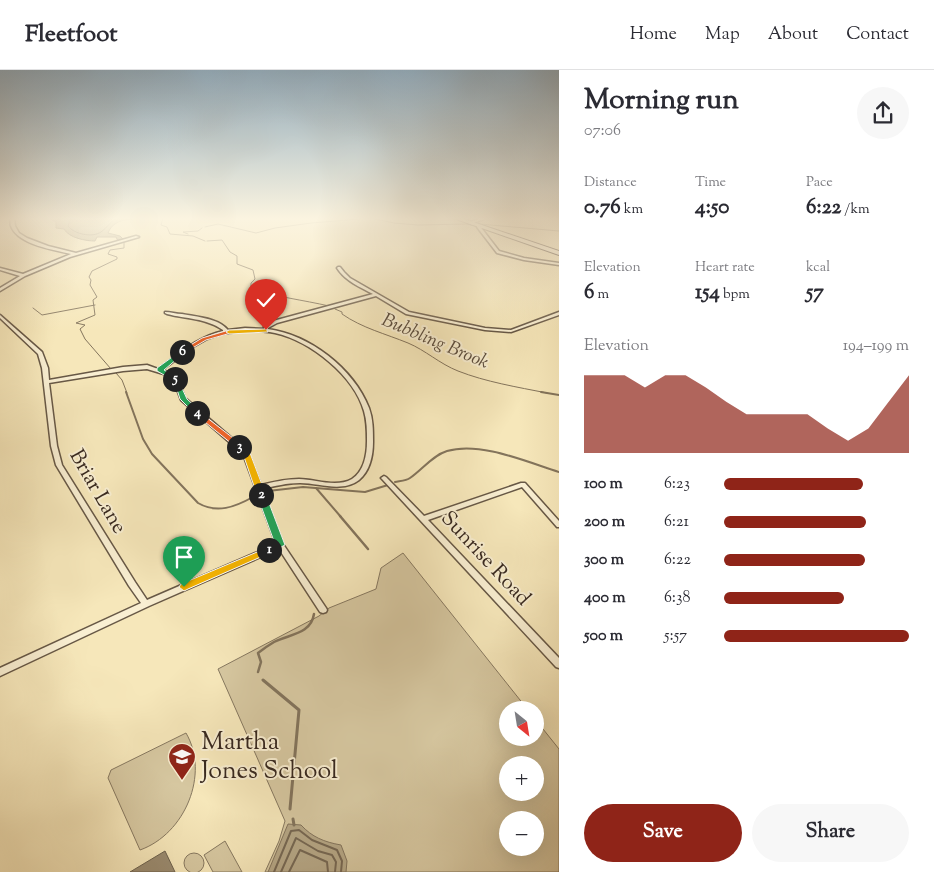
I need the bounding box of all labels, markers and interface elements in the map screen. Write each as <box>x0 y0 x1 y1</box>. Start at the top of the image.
text: Fleetfoot <box>25 18 117 52</box>
text: Home <box>630 22 677 48</box>
text: Map <box>705 22 740 48</box>
text: About <box>768 22 818 48</box>
text: Contact <box>846 22 909 48</box>
text: Morning run <box>584 81 739 121</box>
button: share <box>857 87 909 139</box>
text: 07:06 <box>584 120 621 143</box>
text: Distance <box>584 173 637 193</box>
text: Time <box>695 173 726 193</box>
text: Pace <box>806 173 833 193</box>
text: 0.76 <box>584 193 621 223</box>
text: 4:50 <box>695 193 729 223</box>
text: 6:22 <box>806 193 841 223</box>
text: km <box>621 200 643 220</box>
text: /km <box>841 200 870 220</box>
text: Elevation <box>584 258 641 278</box>
text: Heart rate <box>695 258 755 278</box>
text: kcal <box>806 258 830 278</box>
text: 6 <box>584 278 594 308</box>
text: 154 <box>695 278 720 308</box>
text: 57 <box>806 278 824 308</box>
pin <box>245 279 287 330</box>
text: m <box>594 285 609 305</box>
text: bpm <box>720 285 750 305</box>
icon: check <box>252 286 280 314</box>
water label: Bubbling Brook <box>377 307 493 377</box>
text: Elevation <box>584 335 649 358</box>
text: 194–199 m <box>843 335 909 358</box>
pin: 6 <box>170 340 194 364</box>
text: 6 <box>179 342 186 362</box>
pin: 5 <box>162 366 188 392</box>
text: 5 <box>173 369 178 389</box>
pin: 4 <box>184 400 210 426</box>
text: 4 <box>194 403 201 423</box>
pin: 3 <box>226 434 252 460</box>
text: 3 <box>237 437 242 457</box>
street label: Briar Lane <box>61 444 133 540</box>
text: 100 m <box>584 473 623 496</box>
text: 6:23 <box>664 473 690 496</box>
pin: 2 <box>248 482 274 508</box>
text: 2 <box>258 485 265 505</box>
street label: Sunrise Road <box>433 505 537 613</box>
text: 200 m <box>584 511 625 534</box>
text: 6:21 <box>664 511 689 534</box>
pin <box>163 536 205 587</box>
pin: 1 <box>256 538 282 562</box>
text: 1 <box>267 540 272 560</box>
icon: arrive <box>170 543 198 571</box>
text: 300 m <box>584 549 624 572</box>
text: 6:22 <box>664 549 691 572</box>
text: 400 m <box>584 587 626 610</box>
text: 6:38 <box>664 587 690 610</box>
text: 500 m <box>584 625 623 648</box>
text: 5:57 <box>664 625 687 648</box>
north arrow <box>499 701 544 746</box>
map controls <box>499 701 544 856</box>
place label: Martha Jones School <box>199 725 338 790</box>
school or university icon: Martha Jones School <box>167 742 197 781</box>
button: + <box>499 756 544 801</box>
button: Save <box>584 804 742 862</box>
button: Share <box>752 804 909 862</box>
button: − <box>499 811 544 856</box>

